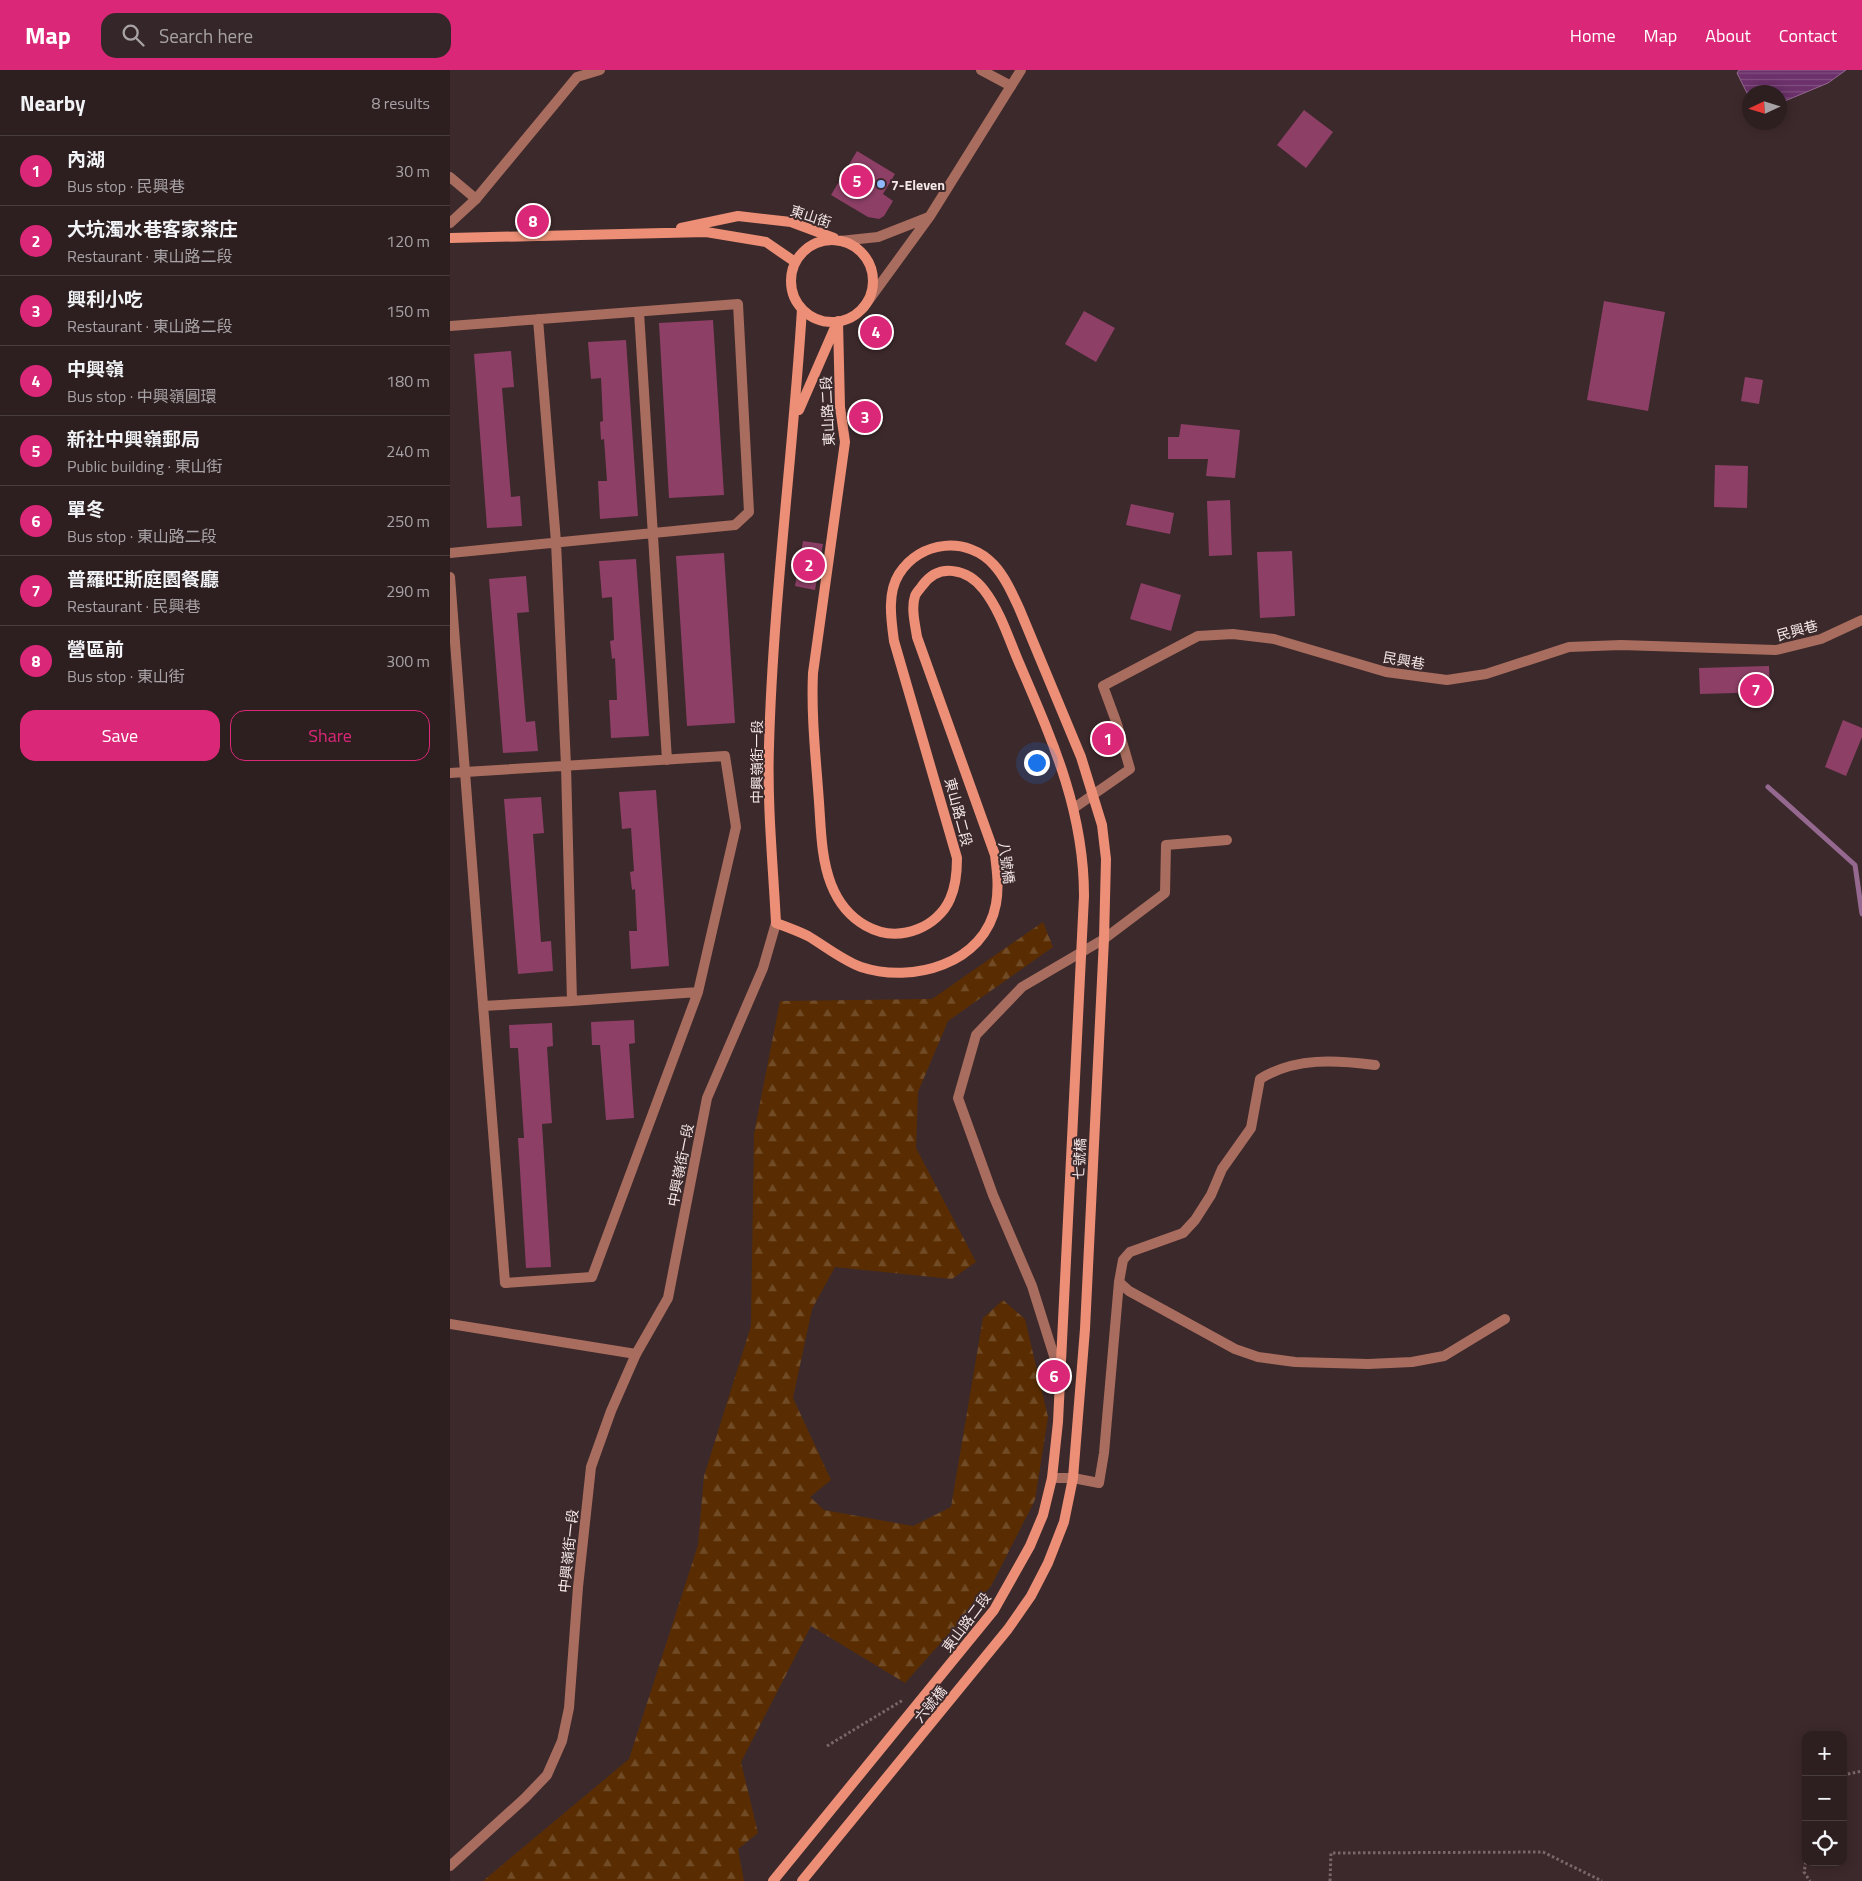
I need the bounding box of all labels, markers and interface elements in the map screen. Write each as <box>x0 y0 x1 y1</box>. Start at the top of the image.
search box <box>101 13 451 58</box>
text: Map <box>25 17 71 53</box>
icon: search <box>119 21 147 49</box>
text: Search here <box>159 21 253 50</box>
text: Home <box>1570 22 1616 49</box>
text: Map <box>1644 22 1677 49</box>
text: About <box>1705 22 1751 49</box>
text: Contact <box>1779 22 1837 49</box>
north arrow <box>1742 85 1787 130</box>
text: Nearby <box>20 87 85 119</box>
text: 8 results <box>371 91 430 115</box>
text: 內湖 <box>67 144 105 173</box>
text: 1 <box>32 159 40 183</box>
text: 30 m <box>395 159 430 183</box>
pin: 5 <box>841 162 873 200</box>
text: Bus stop · 民興巷 <box>67 174 185 198</box>
place label: 7-Eleven <box>891 174 945 195</box>
marker: 7-Eleven <box>875 178 887 190</box>
street label: 東山街 <box>788 200 834 232</box>
pin: 8 <box>517 202 549 240</box>
text: 大坑濁水巷客家茶庄 <box>67 214 238 243</box>
text: 2 <box>32 229 40 253</box>
text: 120 m <box>386 229 430 253</box>
text: Restaurant · 東山路二段 <box>67 244 233 268</box>
text: 興利小吃 <box>67 284 143 313</box>
text: 3 <box>32 299 40 323</box>
text: 150 m <box>386 299 430 323</box>
pin: 4 <box>860 313 892 351</box>
text: Restaurant · 東山路二段 <box>67 314 233 338</box>
text: 中興嶺 <box>67 354 124 383</box>
text: 4 <box>32 369 40 393</box>
text: 180 m <box>386 369 430 393</box>
street label: 東山路二段 <box>815 375 839 447</box>
text: Bus stop · 中興嶺圓環 <box>67 384 217 408</box>
pin: 3 <box>849 398 881 436</box>
text: 新社中興嶺郵局 <box>67 424 200 453</box>
text: 5 <box>32 439 40 463</box>
text: 240 m <box>386 439 430 463</box>
text: Public building · 東山街 <box>67 454 223 478</box>
text: 單冬 <box>67 494 105 523</box>
text: 6 <box>32 509 40 533</box>
text: 250 m <box>386 509 430 533</box>
text: Bus stop · 東山路二段 <box>67 524 217 548</box>
pin: 2 <box>793 546 825 584</box>
text: 普羅旺斯庭園餐廳 <box>67 564 219 593</box>
text: 7 <box>32 579 40 603</box>
text: 290 m <box>386 579 430 603</box>
text: Restaurant · 民興巷 <box>67 594 201 618</box>
street label: 民興巷 <box>1774 614 1820 646</box>
text: 營區前 <box>67 634 124 663</box>
street label: 民興巷 <box>1381 646 1427 674</box>
text: 8 <box>32 649 40 673</box>
text: 300 m <box>386 649 430 673</box>
text: Bus stop · 東山街 <box>67 664 185 688</box>
pin: 7 <box>1740 671 1772 709</box>
button: Save <box>20 710 220 761</box>
button: Share <box>230 710 430 761</box>
street label: 中興嶺街一段 <box>746 720 767 804</box>
pin: 1 <box>1092 720 1124 758</box>
your location <box>1024 750 1050 776</box>
street label: 東山路二段 <box>940 775 978 849</box>
street label: 八號橋 <box>994 841 1020 885</box>
street label: 中興嶺街一段 <box>662 1122 698 1208</box>
street label: 七號橋 <box>1067 1137 1091 1181</box>
pin: 6 <box>1038 1357 1070 1395</box>
street label: 中興嶺街一段 <box>553 1508 583 1594</box>
street label: 東山路二段 <box>937 1588 995 1656</box>
street label: 六號橋 <box>909 1681 951 1727</box>
map controls <box>1802 1731 1847 1866</box>
button: + <box>1802 1731 1847 1776</box>
button: − <box>1802 1776 1847 1821</box>
button: locate <box>1802 1821 1847 1866</box>

